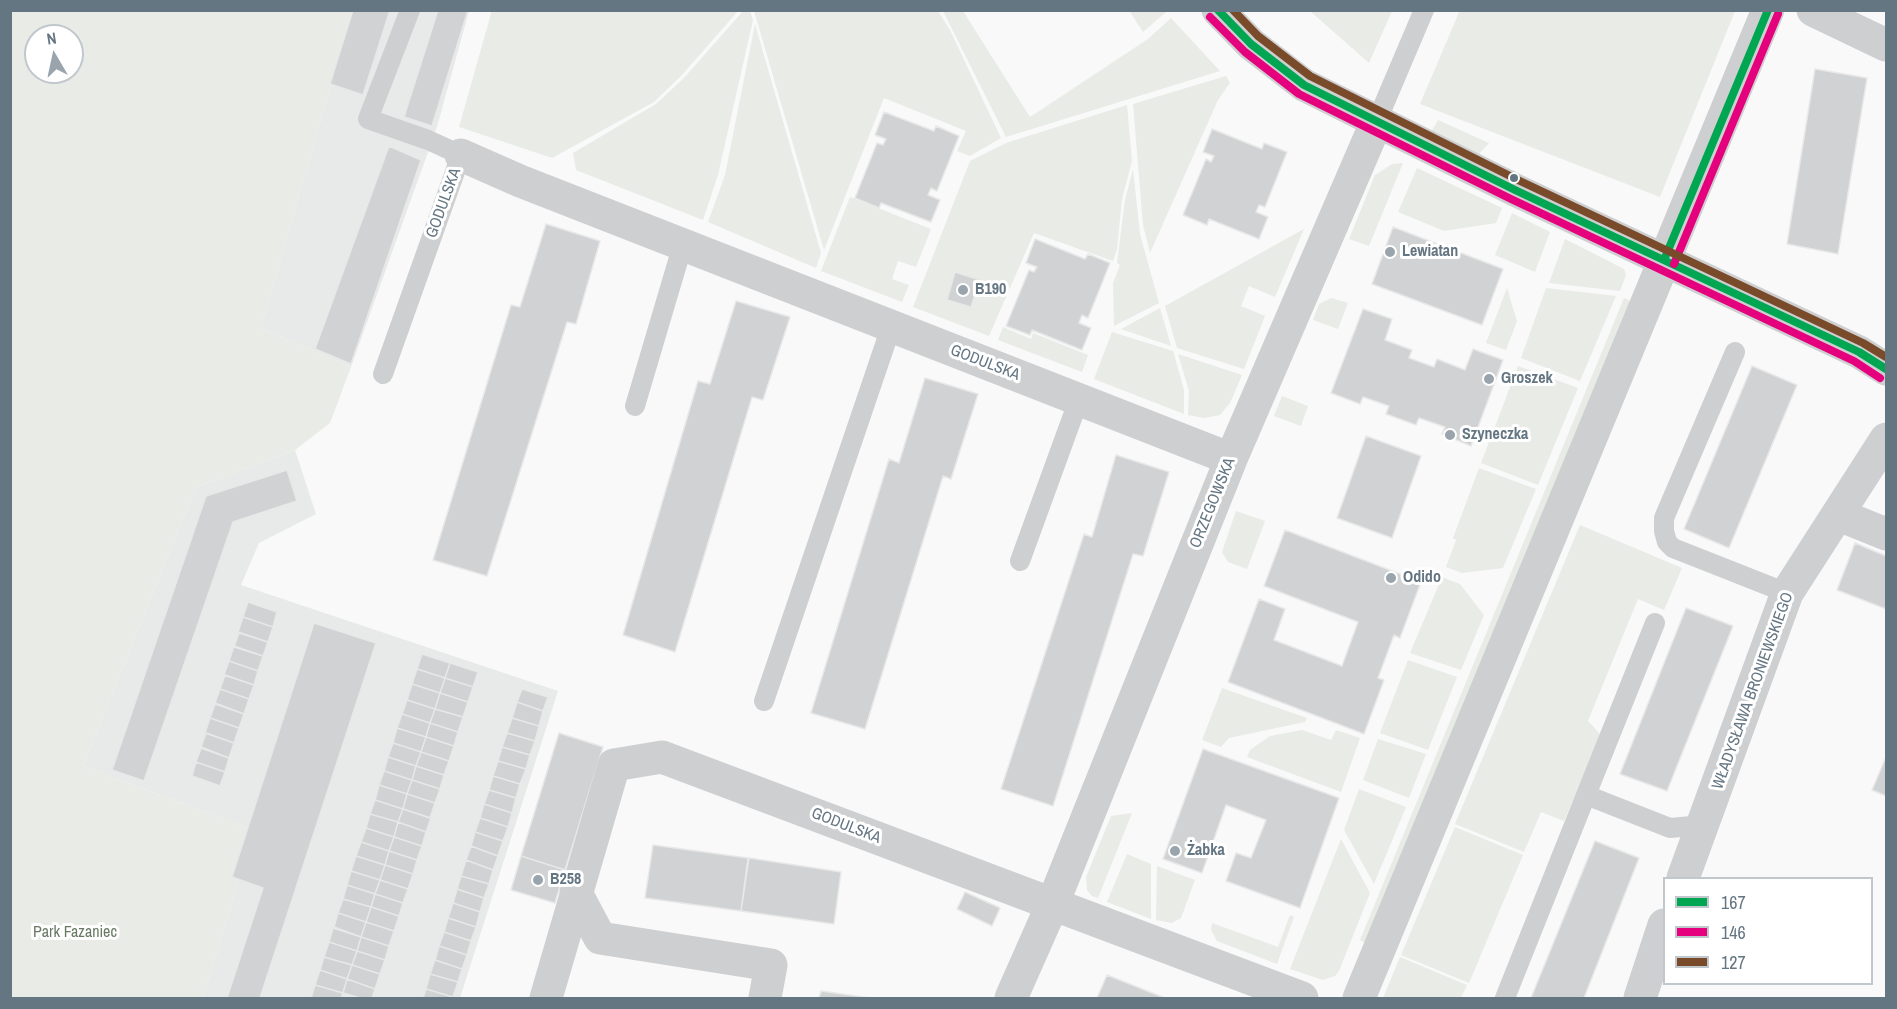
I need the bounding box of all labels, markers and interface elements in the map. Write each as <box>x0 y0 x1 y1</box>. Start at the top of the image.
north arrow <box>24 24 84 84</box>
text: N <box>45 27 58 50</box>
street label: GODULSKA <box>423 165 465 241</box>
unlabelled marker <box>1508 172 1520 184</box>
place label: Lewiatan <box>1402 242 1458 262</box>
marker: Lewiatan <box>1383 245 1397 259</box>
place label: B190 <box>975 280 1006 300</box>
marker: B190 <box>956 283 970 297</box>
street label: GODULSKA <box>948 341 1022 385</box>
place label: Groszek <box>1501 369 1553 389</box>
marker: Groszek <box>1482 372 1496 386</box>
place label: Szyneczka <box>1462 425 1528 445</box>
marker: Szyneczka <box>1443 428 1457 442</box>
street label: ORZEGOWSKA <box>1186 455 1240 551</box>
place label: Odido <box>1403 568 1441 588</box>
marker: Odido <box>1384 571 1398 585</box>
street label: WŁADYSŁAWA BRONIEWSKIEGO <box>1708 590 1798 792</box>
street label: GODULSKA <box>809 804 883 848</box>
place label: Żabka <box>1187 841 1225 861</box>
marker: Żabka <box>1168 844 1182 858</box>
place label: B258 <box>550 870 581 890</box>
marker: B258 <box>531 873 545 887</box>
legend <box>1663 877 1873 985</box>
text: 167 <box>1721 890 1746 915</box>
text: 146 <box>1721 920 1746 945</box>
park label: Park Fazaniec <box>33 923 117 943</box>
text: 127 <box>1721 950 1746 975</box>

